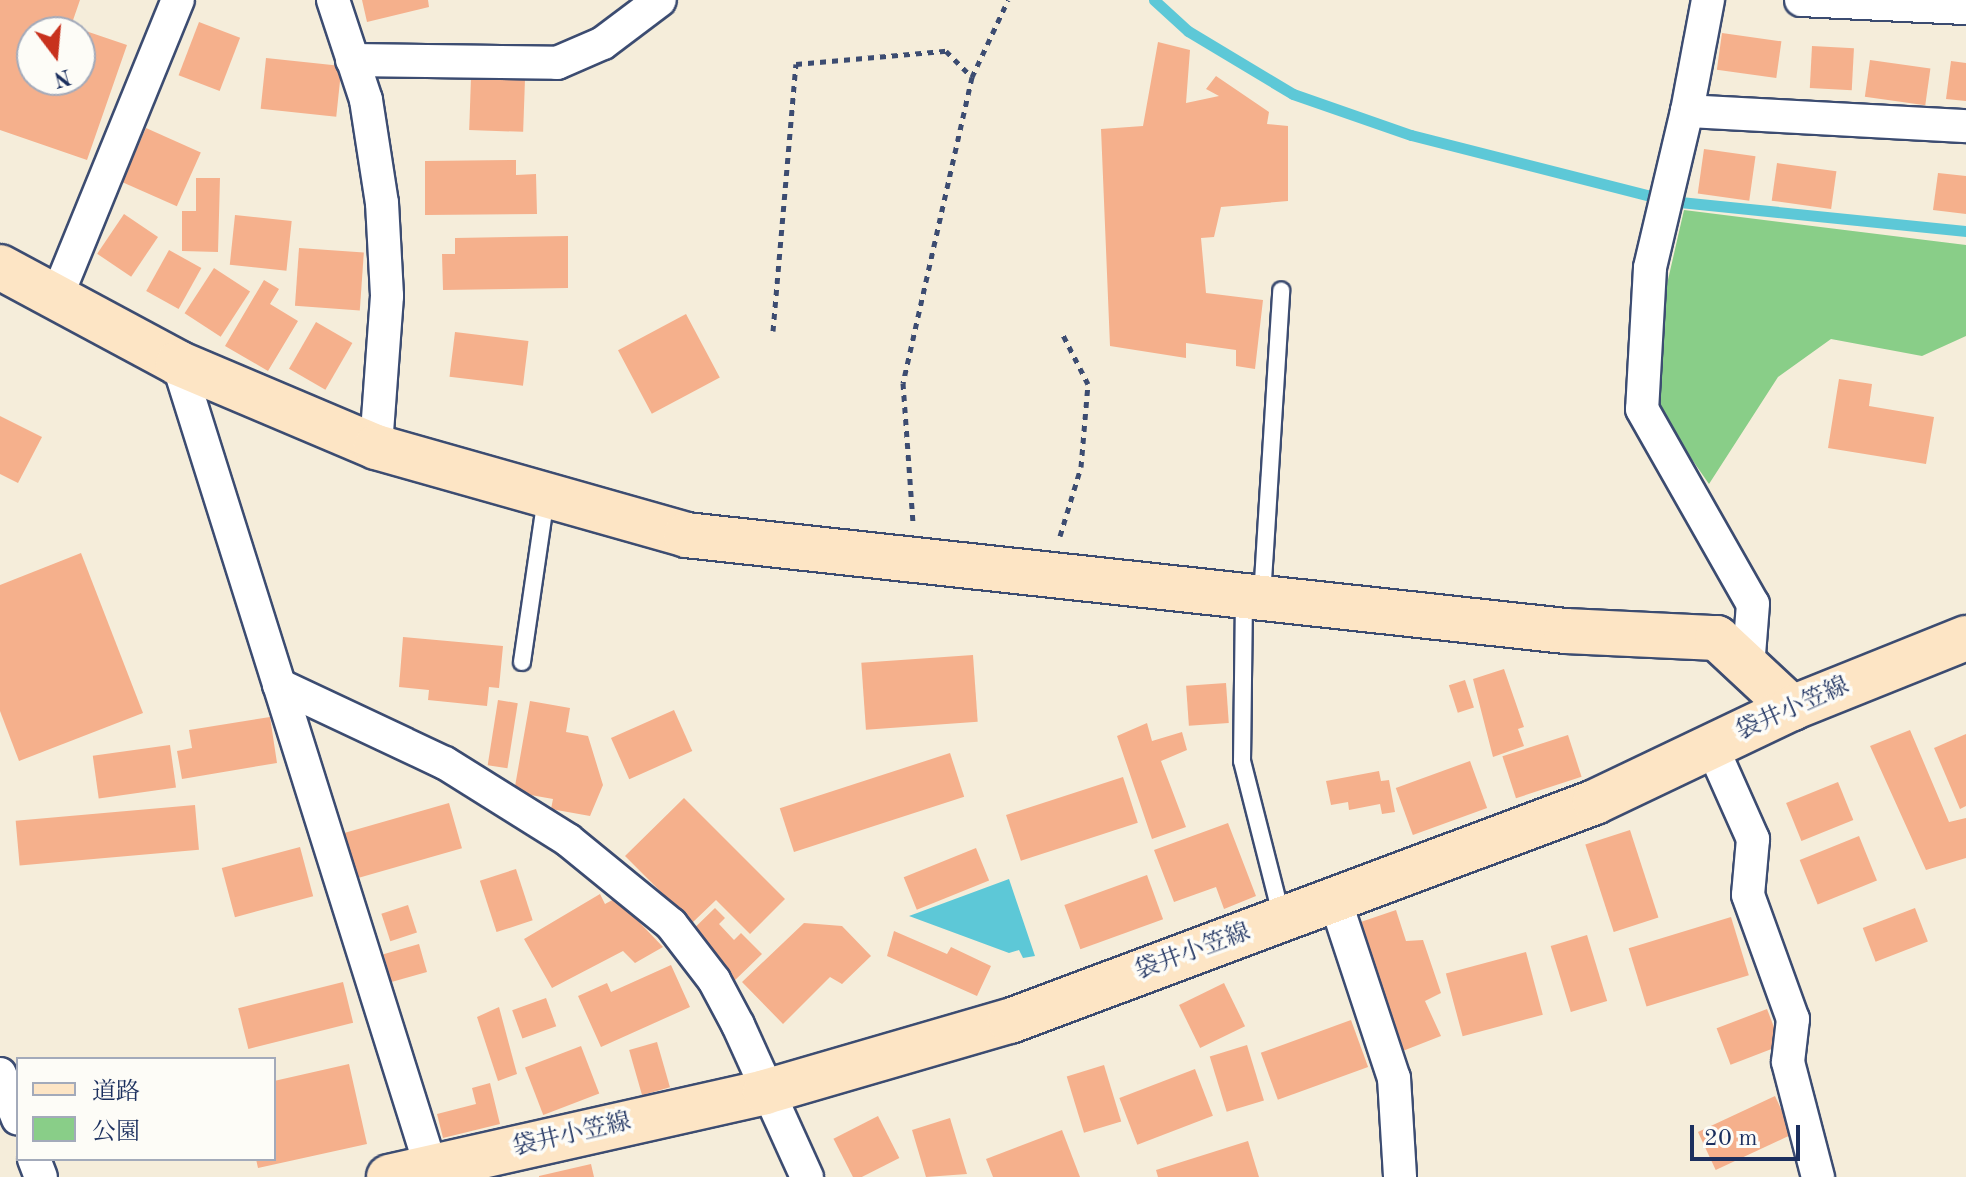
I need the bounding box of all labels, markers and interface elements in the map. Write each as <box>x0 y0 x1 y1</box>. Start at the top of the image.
north arrow <box>16 16 96 96</box>
text: N <box>51 64 73 90</box>
street label: 袋井小笠線 <box>1732 672 1854 748</box>
street label: 袋井小笠線 <box>1132 919 1254 987</box>
legend <box>16 1057 276 1161</box>
text: 道路 <box>92 1081 140 1105</box>
street label: 袋井小笠線 <box>510 1108 634 1164</box>
scale bar <box>1694 1109 1804 1159</box>
text: 公園 <box>92 1121 140 1145</box>
text: 20 m <box>1704 1127 1758 1151</box>

